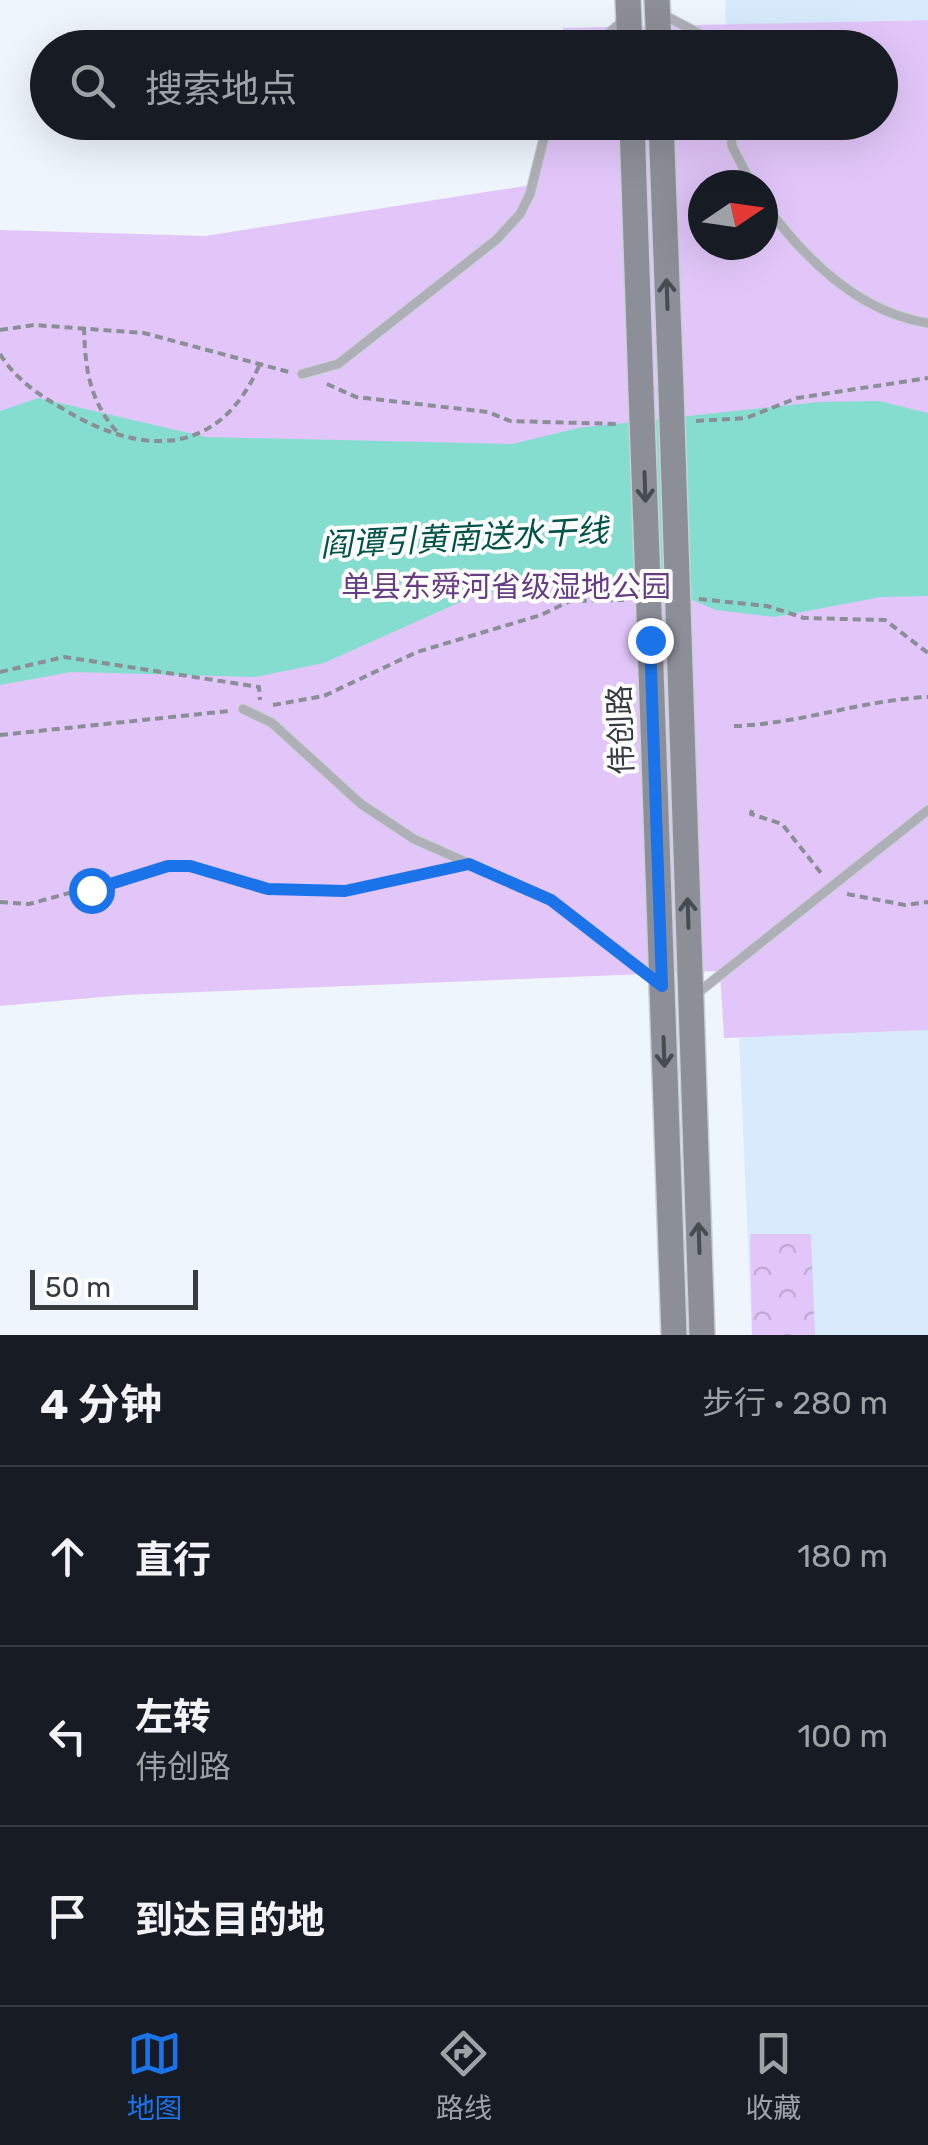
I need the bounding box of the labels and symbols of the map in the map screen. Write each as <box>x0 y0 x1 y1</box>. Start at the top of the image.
north arrow <box>688 170 778 260</box>
one-way arrow <box>658 278 677 310</box>
one-way arrow <box>636 471 655 503</box>
water label: 阎谭引黄南送水干线 <box>319 511 612 565</box>
park label: 单县东舜河省级湿地公园 <box>341 569 671 605</box>
route end <box>628 618 674 664</box>
street label: 伟创路 <box>601 684 641 776</box>
route start <box>69 868 115 914</box>
one-way arrow <box>678 897 697 929</box>
one-way arrow <box>655 1036 674 1068</box>
one-way arrow <box>689 1222 708 1254</box>
scale bar <box>30 1265 198 1310</box>

